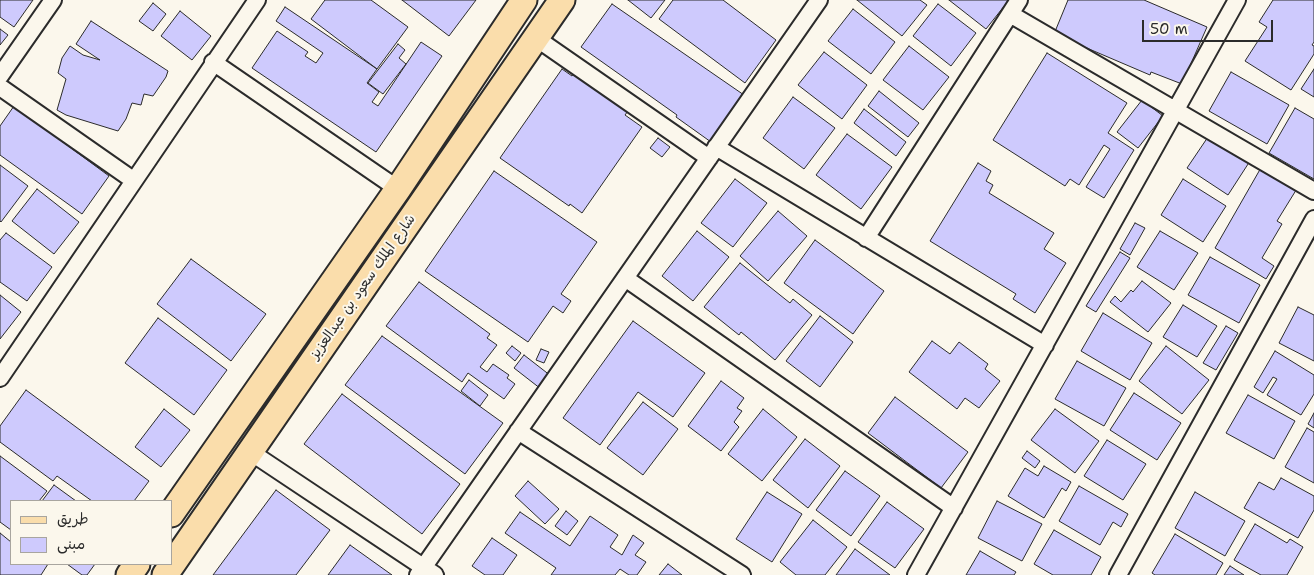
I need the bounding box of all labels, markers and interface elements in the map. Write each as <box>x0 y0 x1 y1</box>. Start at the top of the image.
scale bar <box>1144 10 1275 42</box>
text: 50 m <box>1150 19 1188 39</box>
street label: شارع الملك سعود بن عبدالعزيز <box>307 211 419 363</box>
legend <box>10 500 172 565</box>
text: طريق <box>57 509 89 529</box>
text: مبنى <box>57 534 85 554</box>

